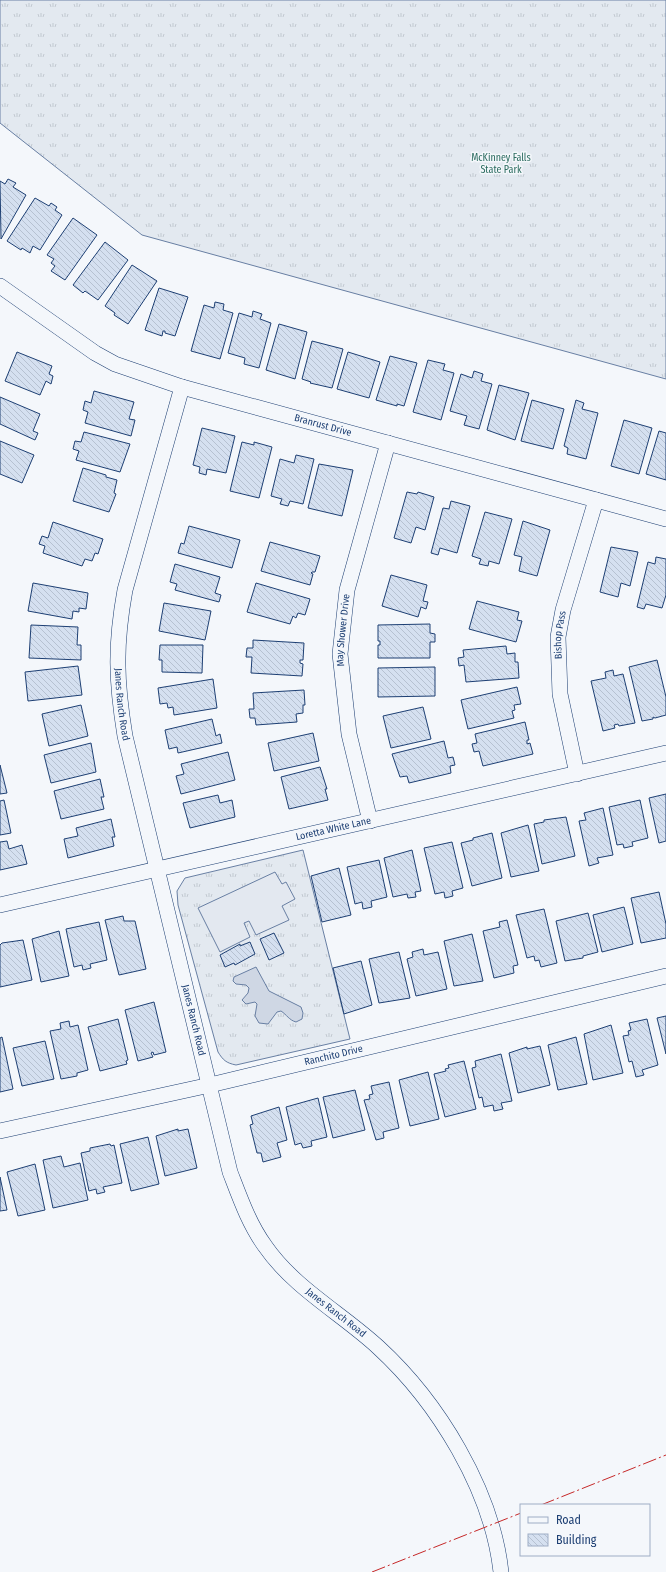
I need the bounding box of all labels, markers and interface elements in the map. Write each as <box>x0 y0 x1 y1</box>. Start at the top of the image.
park label: McKinney Falls State Park <box>471 152 531 176</box>
street label: Branrust Drive <box>293 412 353 439</box>
street label: May Shower Drive <box>334 593 353 667</box>
street label: Bishop Pass <box>552 610 569 659</box>
street label: Janes Ranch Road <box>112 668 132 742</box>
street label: Loretta White Lane <box>295 815 372 843</box>
street label: Janes Ranch Road <box>179 983 208 1057</box>
street label: Ranchito Drive <box>303 1043 364 1068</box>
street label: Janes Ranch Road <box>303 1286 368 1340</box>
legend <box>520 1504 650 1556</box>
text: Road <box>556 1513 581 1527</box>
text: Building <box>556 1533 597 1547</box>

